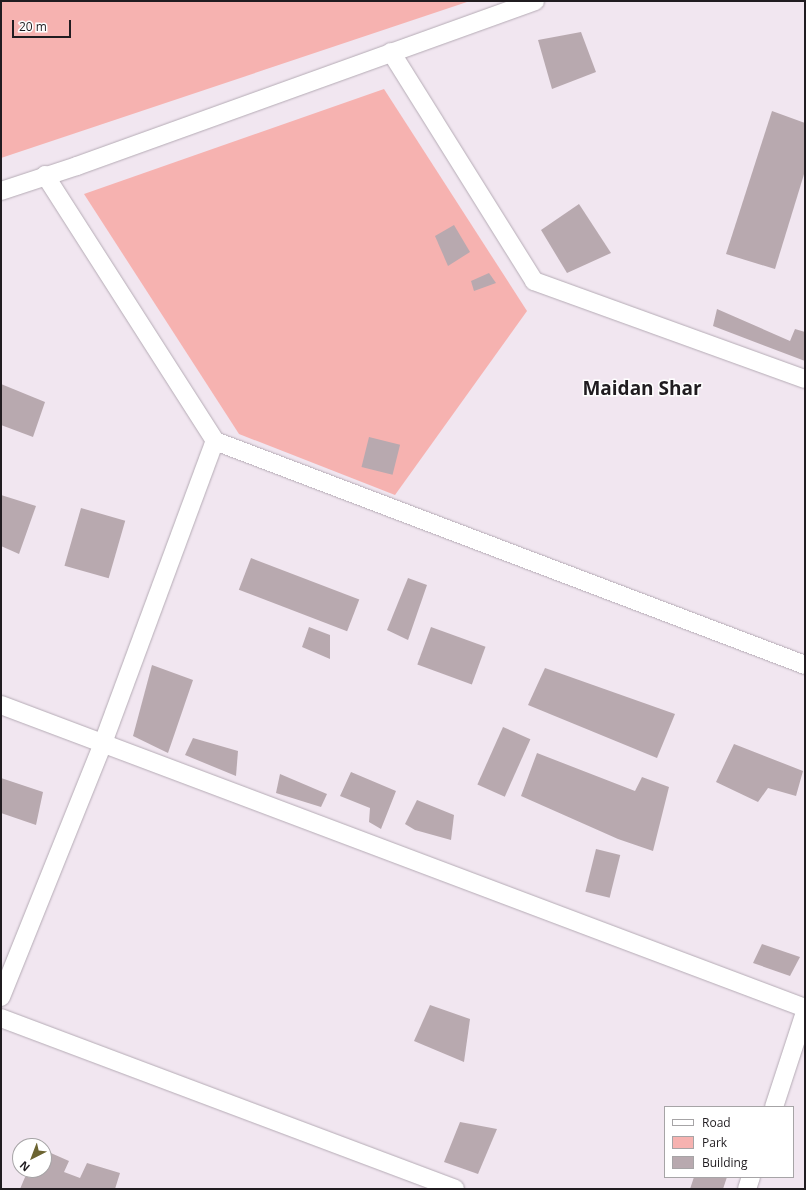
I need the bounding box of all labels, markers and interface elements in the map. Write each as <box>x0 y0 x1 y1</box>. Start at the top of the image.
scale bar <box>14 12 73 38</box>
text: 20 m <box>19 18 47 35</box>
district label: Maidan Shar <box>582 378 702 400</box>
legend <box>664 1106 794 1178</box>
text: Road <box>702 1114 731 1131</box>
text: Park <box>702 1134 727 1151</box>
north arrow <box>12 1138 52 1178</box>
text: Building <box>702 1154 747 1171</box>
text: N <box>16 1158 33 1175</box>

